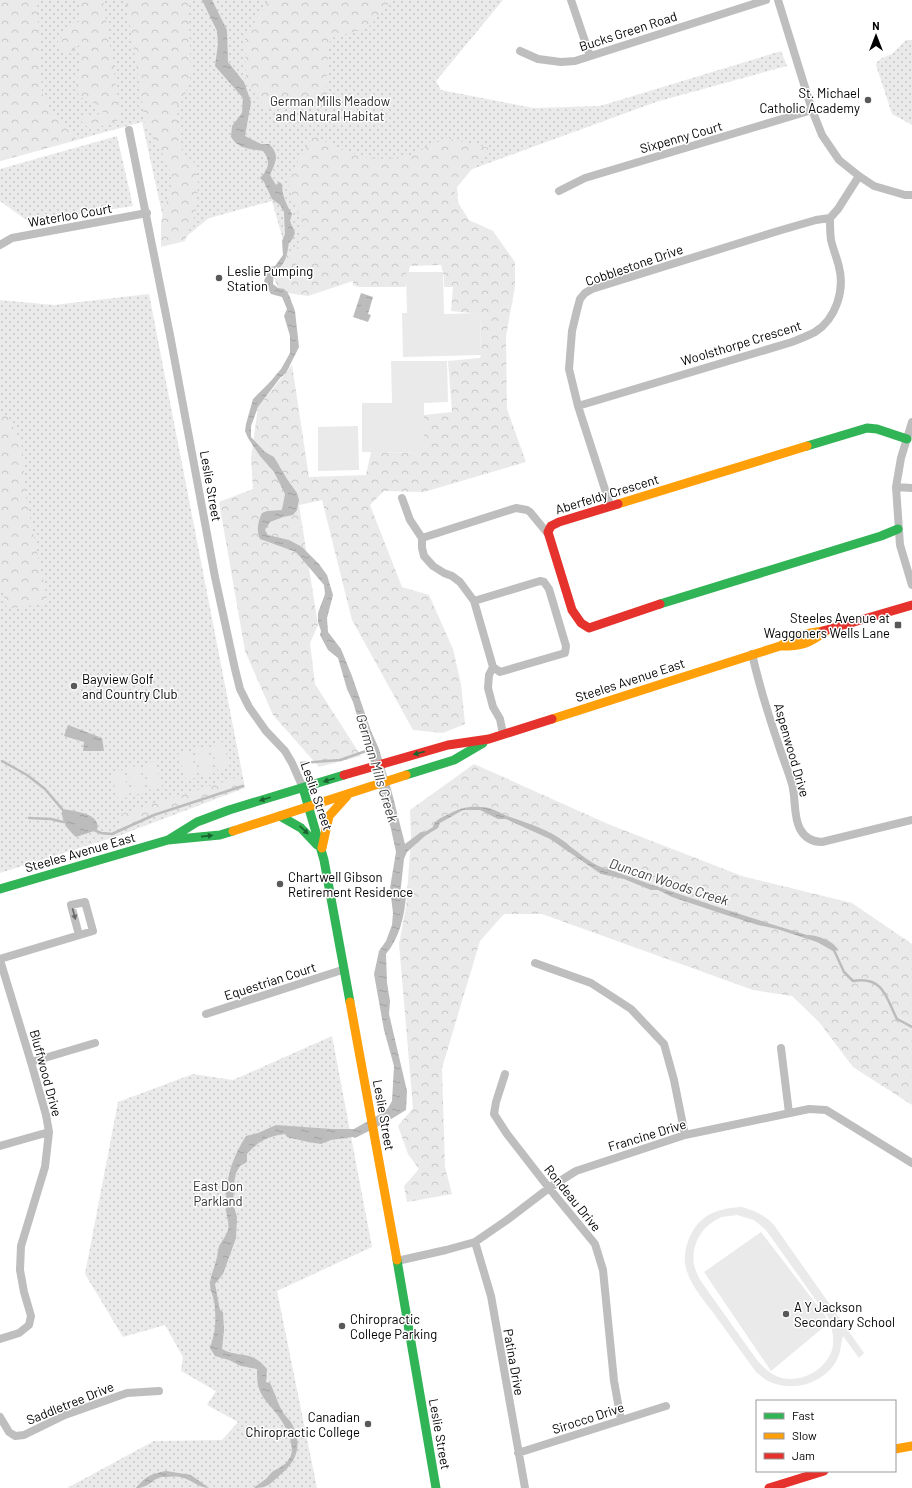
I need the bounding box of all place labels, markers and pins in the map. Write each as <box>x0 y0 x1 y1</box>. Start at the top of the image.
place label: St. Michael Catholic Academy <box>759 85 860 116</box>
marker: St. Michael Catholic Academy <box>863 95 873 105</box>
place label: Leslie Pumping Station <box>227 263 313 294</box>
marker: Leslie Pumping Station <box>214 273 224 283</box>
place label: Steeles Avenue at Waggoners Wells Lane <box>764 610 890 641</box>
marker: Steeles Avenue at Waggoners Wells Lane <box>893 620 903 630</box>
place label: Bayview Golf and Country Club <box>82 671 178 702</box>
marker: Bayview Golf and Country Club <box>69 681 79 691</box>
place label: Chartwell Gibson Retirement Residence <box>288 869 413 900</box>
marker: Chartwell Gibson Retirement Residence <box>275 879 285 889</box>
place label: A Y Jackson Secondary School <box>794 1299 895 1330</box>
marker: A Y Jackson Secondary School <box>781 1309 791 1319</box>
place label: Chiropractic College Parking <box>350 1311 437 1342</box>
marker: Chiropractic College Parking <box>337 1321 347 1331</box>
place label: Canadian Chiropractic College <box>246 1409 360 1440</box>
marker: Canadian Chiropractic College <box>363 1419 373 1429</box>

